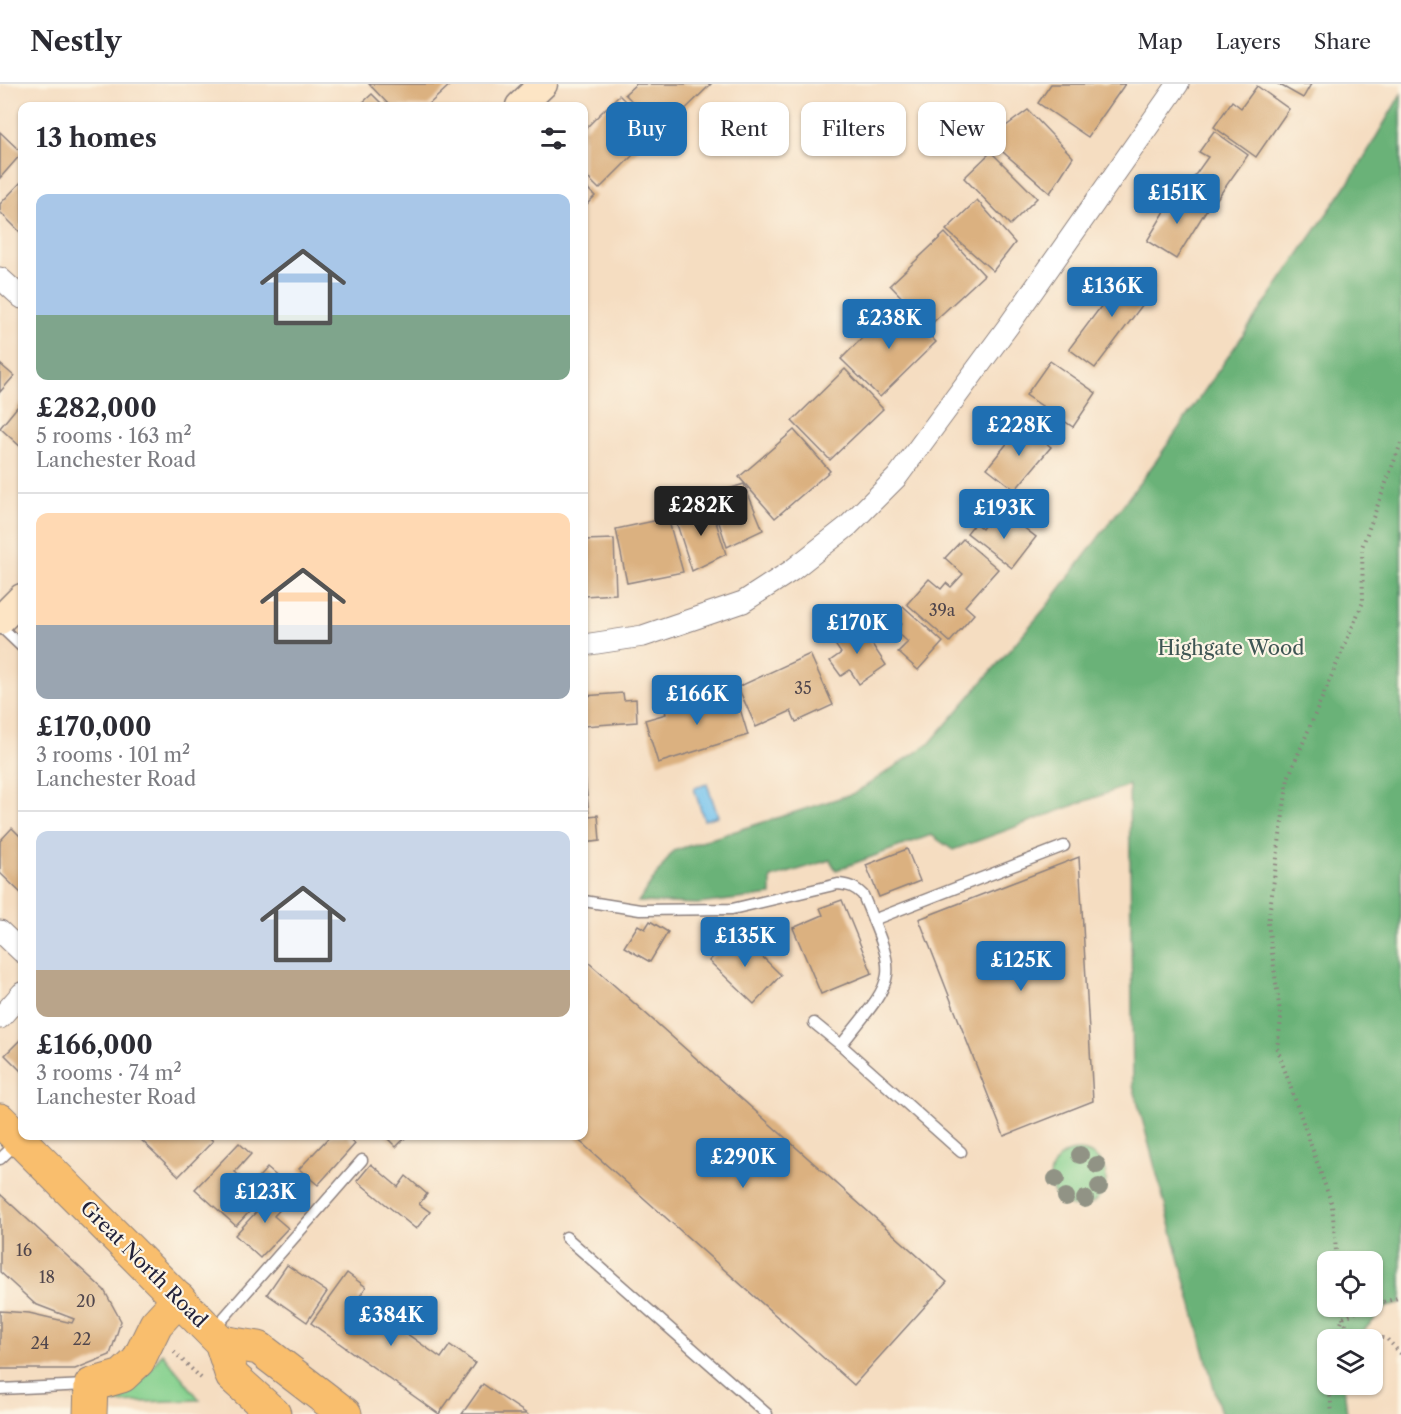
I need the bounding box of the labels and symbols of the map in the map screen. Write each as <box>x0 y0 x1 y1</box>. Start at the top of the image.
pin: £151K <box>1135 174 1219 225</box>
pin: £136K <box>1070 267 1154 318</box>
pin: £238K <box>847 299 931 350</box>
pin: £228K <box>977 406 1061 457</box>
pin: £282K <box>659 486 743 537</box>
pin: £193K <box>962 489 1046 540</box>
house number: 39a <box>929 600 956 620</box>
pin: £170K <box>815 604 899 655</box>
park label: Highgate Wood <box>1157 636 1305 660</box>
pin: £166K <box>655 675 739 726</box>
house number: 35 <box>794 678 812 698</box>
pin: £135K <box>703 917 787 968</box>
pin: £125K <box>979 941 1063 992</box>
pin: £290K <box>701 1138 785 1189</box>
pin: £123K <box>223 1173 307 1224</box>
street label: Great North Road <box>76 1196 212 1332</box>
house number: 16 <box>16 1240 32 1260</box>
house number: 18 <box>39 1267 55 1287</box>
house number: 20 <box>76 1291 96 1311</box>
pin: £384K <box>349 1296 433 1347</box>
house number: 22 <box>73 1329 91 1349</box>
house number: 24 <box>31 1333 49 1353</box>

